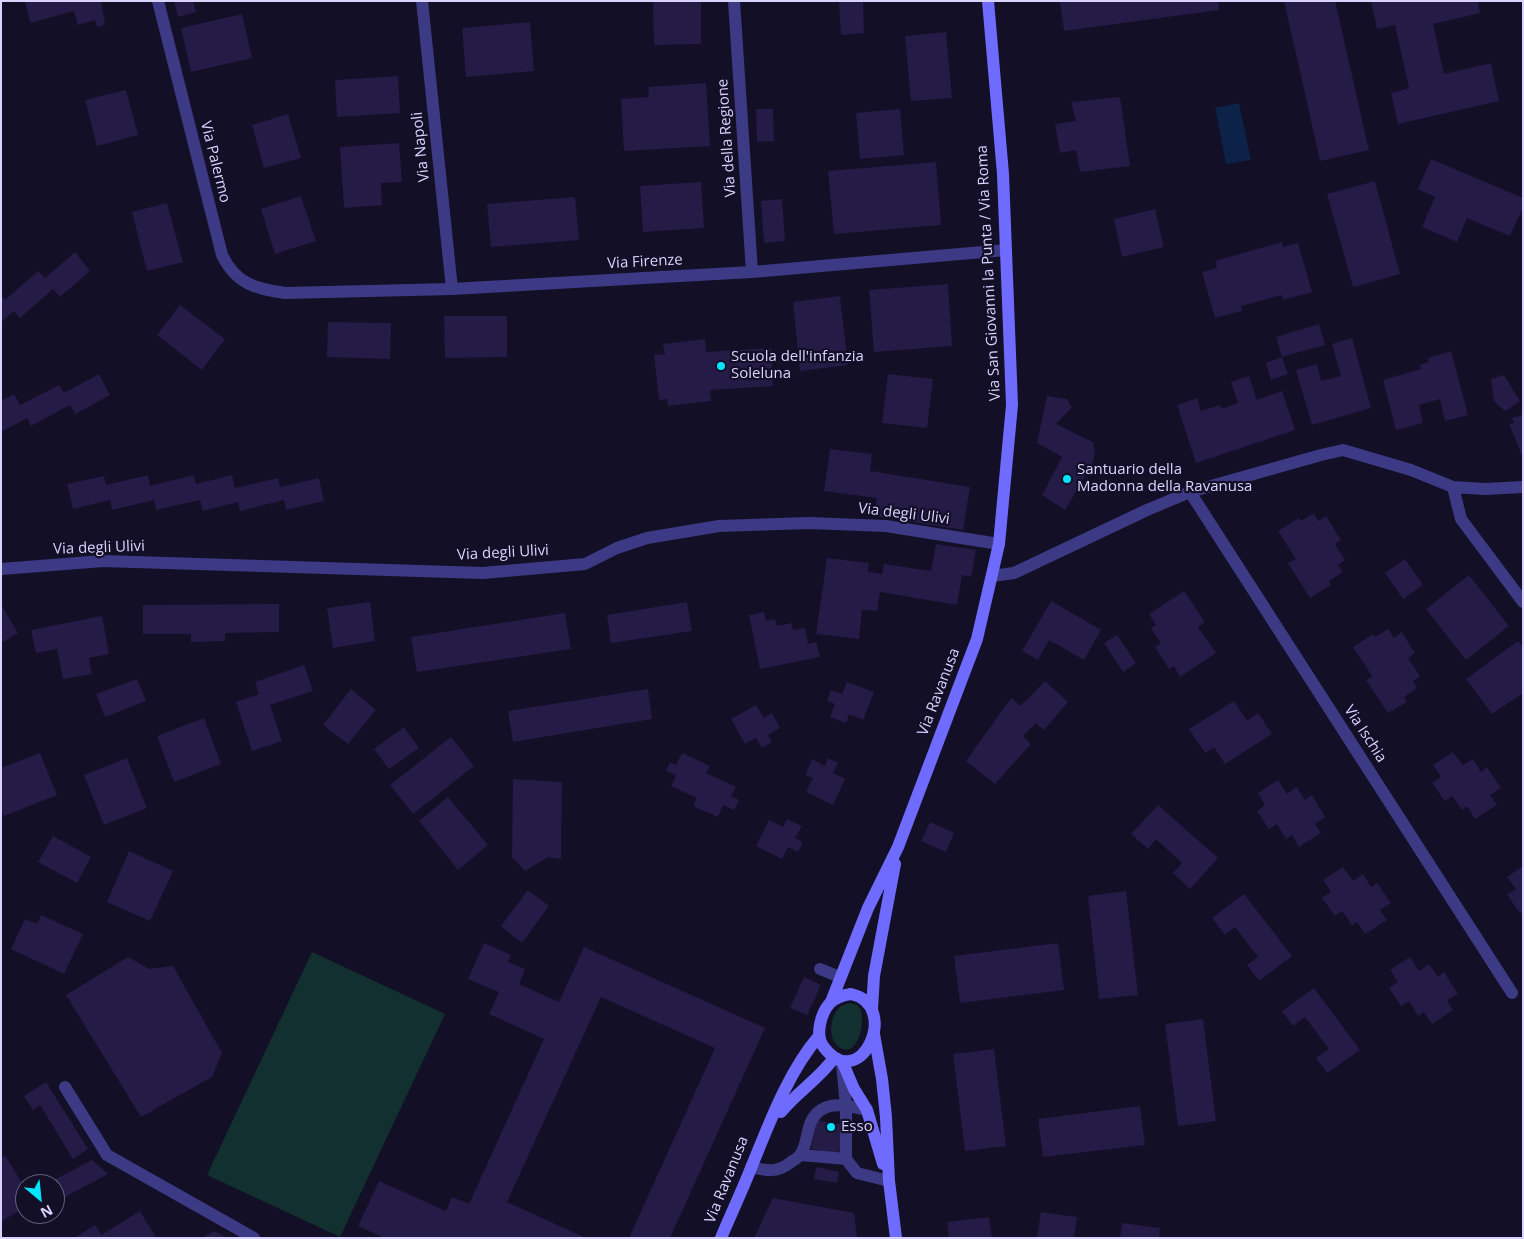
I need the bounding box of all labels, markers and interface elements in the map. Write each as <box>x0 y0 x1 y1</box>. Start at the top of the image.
street label: Via della Regione <box>714 78 740 198</box>
street label: Via Napoli <box>408 111 434 183</box>
street label: Via Palermo <box>196 119 234 205</box>
street label: Via San Giovanni la Punta / Via Roma <box>973 145 1005 401</box>
street label: Via Firenze <box>607 251 683 273</box>
place label: Scuola dell'infanzia Soleluna <box>731 348 864 383</box>
marker: Scuola dell'infanzia Soleluna <box>715 360 727 372</box>
place label: Santuario della Madonna della Ravanusa <box>1077 461 1252 496</box>
marker: Santuario della Madonna della Ravanusa <box>1061 473 1073 485</box>
street label: Via degli Ulivi <box>857 499 951 529</box>
street label: Via degli Ulivi <box>53 537 145 559</box>
street label: Via degli Ulivi <box>457 542 549 564</box>
street label: Via Ravanusa <box>914 646 964 738</box>
street label: Via Ischia <box>1340 702 1390 766</box>
place label: Esso <box>841 1118 873 1136</box>
marker: Esso <box>825 1121 837 1133</box>
street label: Via Ravanusa <box>701 1134 753 1226</box>
north arrow <box>15 1174 65 1224</box>
text: N <box>37 1201 56 1223</box>

